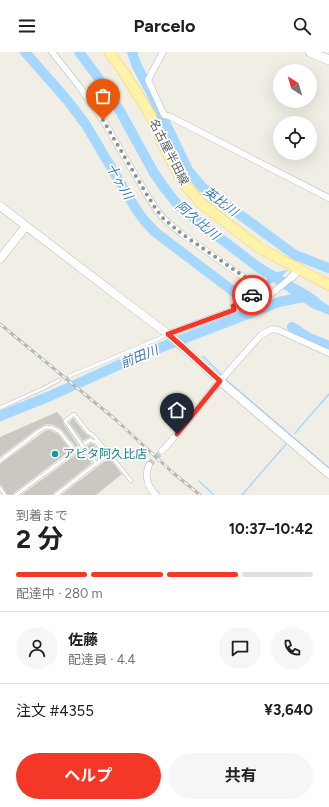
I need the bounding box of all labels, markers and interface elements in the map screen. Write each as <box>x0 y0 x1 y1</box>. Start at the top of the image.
icon: menu <box>16 15 38 37</box>
text: Parcelo <box>134 15 195 37</box>
icon: search <box>291 15 313 37</box>
north arrow <box>273 64 317 108</box>
map controls <box>273 64 317 160</box>
pin <box>86 79 120 120</box>
icon: bag <box>92 85 114 107</box>
button: locate <box>273 116 317 160</box>
street label: 名古屋半田線 <box>146 117 192 187</box>
water label: 十ヶ川 <box>103 161 137 204</box>
water label: 英比川 <box>201 184 242 220</box>
water label: 阿久比川 <box>173 198 224 244</box>
courier <box>232 275 272 315</box>
icon: car <box>241 284 263 306</box>
water label: 前田川 <box>118 341 162 371</box>
pin <box>160 393 194 434</box>
icon: home <box>166 399 188 421</box>
place label: アピタ阿久比店 <box>63 447 147 461</box>
marker: アピタ阿久比店 <box>50 449 60 459</box>
text: 到着まで <box>16 508 68 523</box>
text: 10:37–10:42 <box>229 520 313 538</box>
text: 2 分 <box>16 523 63 555</box>
text: 配達中 · 280 m <box>16 586 103 601</box>
button: person <box>16 627 58 669</box>
button: chat <box>219 627 261 669</box>
button: phone <box>271 627 313 669</box>
text: 佐藤 <box>68 631 98 649</box>
text: 配達員 · 4.4 <box>68 652 136 667</box>
text: ¥3,640 <box>264 701 313 719</box>
text: 注文 #4355 <box>16 702 94 720</box>
button: ヘルプ <box>16 753 161 799</box>
button: 共有 <box>169 753 313 799</box>

